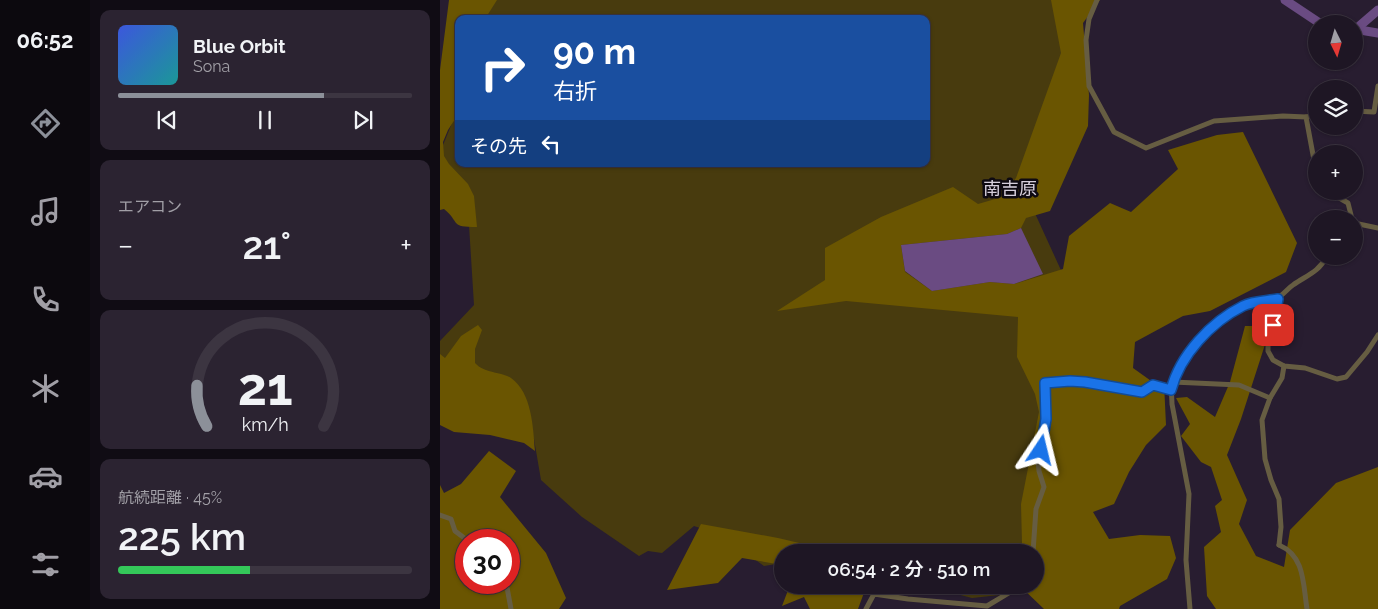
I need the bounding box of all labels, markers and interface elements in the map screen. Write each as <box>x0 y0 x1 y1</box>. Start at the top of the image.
north arrow <box>1308 15 1362 70</box>
map controls <box>1308 15 1363 265</box>
text: 06:52 <box>17 27 73 53</box>
text: 90 m <box>553 31 636 72</box>
text: Blue Orbit <box>193 35 285 57</box>
icon: right <box>470 35 535 100</box>
text: Sona <box>193 57 230 76</box>
text: 右折 <box>553 78 597 104</box>
button: layers <box>1308 80 1363 135</box>
icon: directions <box>28 106 63 141</box>
icon: previous <box>153 106 181 134</box>
icon: pause <box>251 106 279 134</box>
icon: next <box>349 106 377 134</box>
icon: left <box>537 130 565 158</box>
text: その先 <box>470 135 527 157</box>
button: + <box>1308 145 1363 200</box>
district label: 南吉原 <box>983 178 1037 199</box>
icon: music <box>28 194 63 229</box>
text: エアコン <box>118 197 182 216</box>
button: − <box>1308 210 1363 265</box>
text: 21° <box>242 223 291 268</box>
text: − <box>118 229 133 262</box>
text: + <box>400 229 412 262</box>
icon: phone <box>28 282 63 317</box>
pin <box>1252 304 1294 346</box>
icon: arrive <box>1259 311 1287 339</box>
text: 21 <box>237 356 293 417</box>
icon: climate <box>28 371 63 406</box>
text: km/h <box>241 414 289 435</box>
position arrow <box>1014 423 1066 475</box>
icon: car <box>28 459 63 494</box>
text: 航続距離 · 45% <box>118 488 222 507</box>
text: 225 km <box>118 514 246 559</box>
speed limit sign: 30 <box>455 529 520 594</box>
icon: filters <box>28 547 63 582</box>
text: 06:54 · 2 分 · 510 m <box>827 558 991 580</box>

